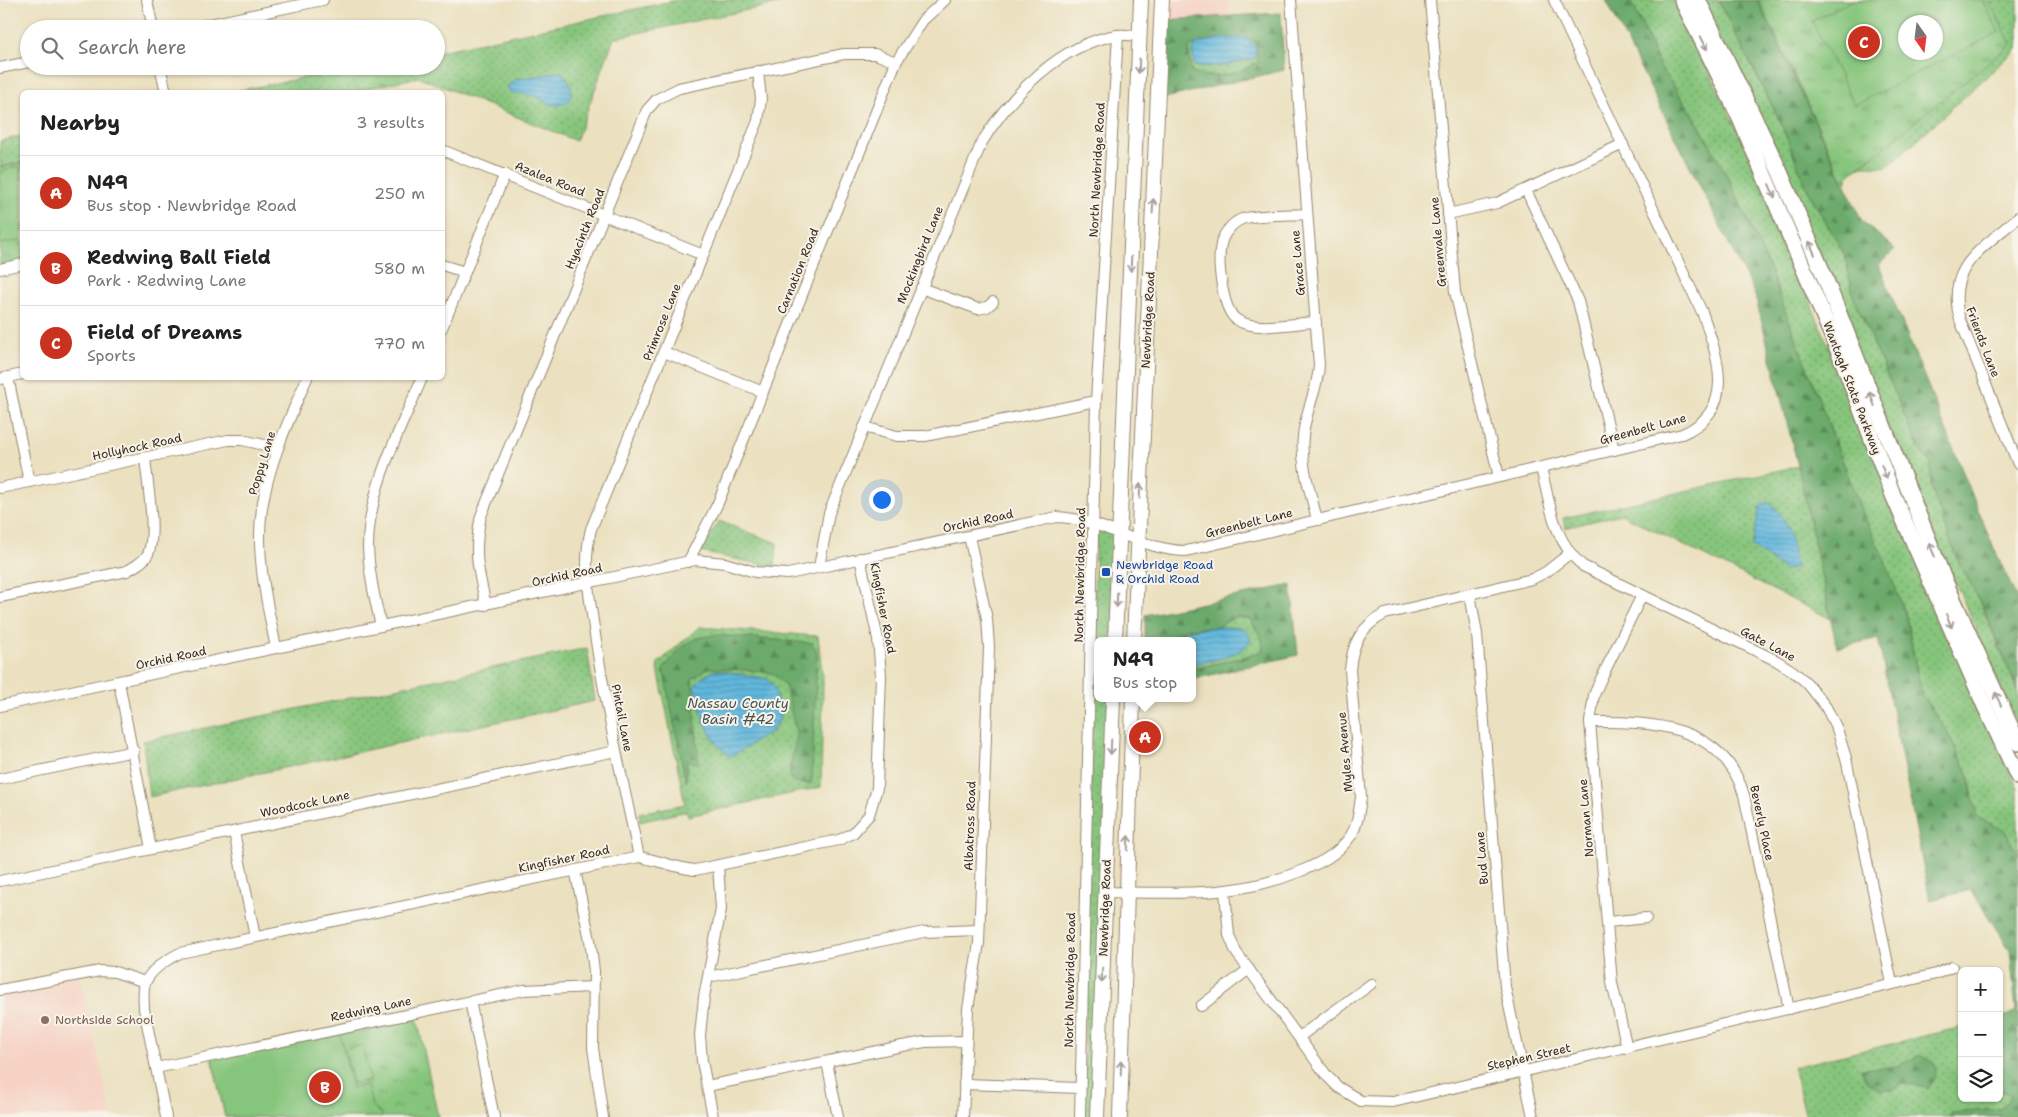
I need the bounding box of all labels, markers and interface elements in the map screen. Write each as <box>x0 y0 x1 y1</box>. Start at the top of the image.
north arrow <box>1898 15 1943 60</box>
search box <box>20 20 445 75</box>
pin: C <box>1848 23 1880 61</box>
icon: search <box>38 34 66 62</box>
text: Search here <box>78 35 187 60</box>
one-way arrow <box>1699 36 1709 51</box>
one-way arrow <box>1134 58 1144 74</box>
street label: North Newbridge Road <box>1085 102 1109 238</box>
text: Nearby <box>40 109 120 137</box>
text: 3 results <box>356 112 425 133</box>
street label: Azalea Road <box>512 158 588 201</box>
text: N49 <box>87 170 128 195</box>
text: A <box>50 183 62 204</box>
text: 250 m <box>374 183 425 204</box>
one-way arrow <box>1767 183 1777 198</box>
street label: Hyacinth Road <box>561 186 609 272</box>
text: Bus stop · Newbridge Road <box>87 195 297 216</box>
street label: Greenvale Lane <box>1426 196 1450 288</box>
one-way arrow <box>1148 199 1157 215</box>
street label: Mockingbird Lane <box>893 204 947 306</box>
street label: Carnation Road <box>773 225 823 316</box>
street label: Grace Lane <box>1287 229 1309 297</box>
one-way arrow <box>1807 241 1817 256</box>
text: Redwing Ball Field <box>87 245 271 270</box>
one-way arrow <box>1126 255 1135 271</box>
text: B <box>51 258 61 279</box>
text: 580 m <box>374 258 425 279</box>
text: Park · Redwing Lane <box>87 270 247 291</box>
street label: Newbridge Road <box>1137 271 1159 369</box>
street label: Primrose Lane <box>639 281 685 363</box>
street label: Friends Lane <box>1962 304 2004 380</box>
street label: Wantagh State Parkway <box>1819 319 1885 457</box>
text: Field of Dreams <box>87 320 242 345</box>
text: C <box>51 333 61 354</box>
text: 770 m <box>373 333 425 354</box>
text: Sports <box>87 345 136 366</box>
one-way arrow <box>1867 392 1876 407</box>
street label: Greenbelt Lane <box>1598 410 1688 448</box>
street label: Poppy Lane <box>245 429 279 497</box>
street label: Hollyhock Road <box>91 430 184 464</box>
one-way arrow <box>1880 464 1890 479</box>
one-way arrow <box>1135 483 1144 499</box>
your location <box>869 487 895 513</box>
street label: Greenbelt Lane <box>1204 504 1294 542</box>
street label: Orchid Road <box>941 506 1015 536</box>
street label: North Newbridge Road <box>1071 507 1089 643</box>
one-way arrow <box>1927 543 1937 558</box>
place label: Newbridge Road & Orchid Road <box>1116 557 1214 587</box>
street label: Orchid Road <box>530 560 604 590</box>
street label: Kingfisher Road <box>866 561 900 655</box>
marker: Newbridge Road & Orchid Road <box>1100 566 1112 578</box>
one-way arrow <box>1112 592 1122 608</box>
one-way arrow <box>1944 613 1954 628</box>
street label: Gate Lane <box>1738 623 1798 665</box>
popup <box>1094 637 1196 702</box>
street label: Orchid Road <box>134 643 208 673</box>
text: N49 <box>1113 647 1154 672</box>
text: Bus stop <box>1113 672 1177 693</box>
street label: Pintail Lane <box>608 683 636 753</box>
one-way arrow <box>1992 692 2002 707</box>
water label: Nassau County Basin #42 <box>687 694 789 728</box>
street label: Myles Avenue <box>1333 711 1356 793</box>
pin: A <box>1129 718 1161 756</box>
one-way arrow <box>1107 739 1116 755</box>
street label: Norman Lane <box>1575 778 1597 858</box>
street label: Albatross Road <box>960 780 980 871</box>
street label: Beverly Place <box>1746 784 1778 862</box>
street label: Woodcock Lane <box>259 787 351 821</box>
street label: Bud Lane <box>1472 830 1492 885</box>
one-way arrow <box>1123 836 1133 852</box>
street label: Kingfisher Road <box>517 841 611 876</box>
street label: Newbridge Road <box>1095 859 1115 957</box>
street label: North Newbridge Road <box>1061 912 1079 1048</box>
one-way arrow <box>1097 967 1106 983</box>
map controls <box>1958 967 2003 1102</box>
button: + <box>1958 967 2003 1012</box>
street label: Redwing Lane <box>329 993 413 1025</box>
place label: Northside School <box>55 1012 154 1028</box>
button: − <box>1958 1012 2003 1057</box>
marker: Northside School <box>39 1014 51 1026</box>
street label: Stephen Street <box>1485 1040 1573 1074</box>
button: layers <box>1958 1057 2003 1102</box>
one-way arrow <box>1116 1061 1126 1077</box>
pin: B <box>309 1068 341 1106</box>

